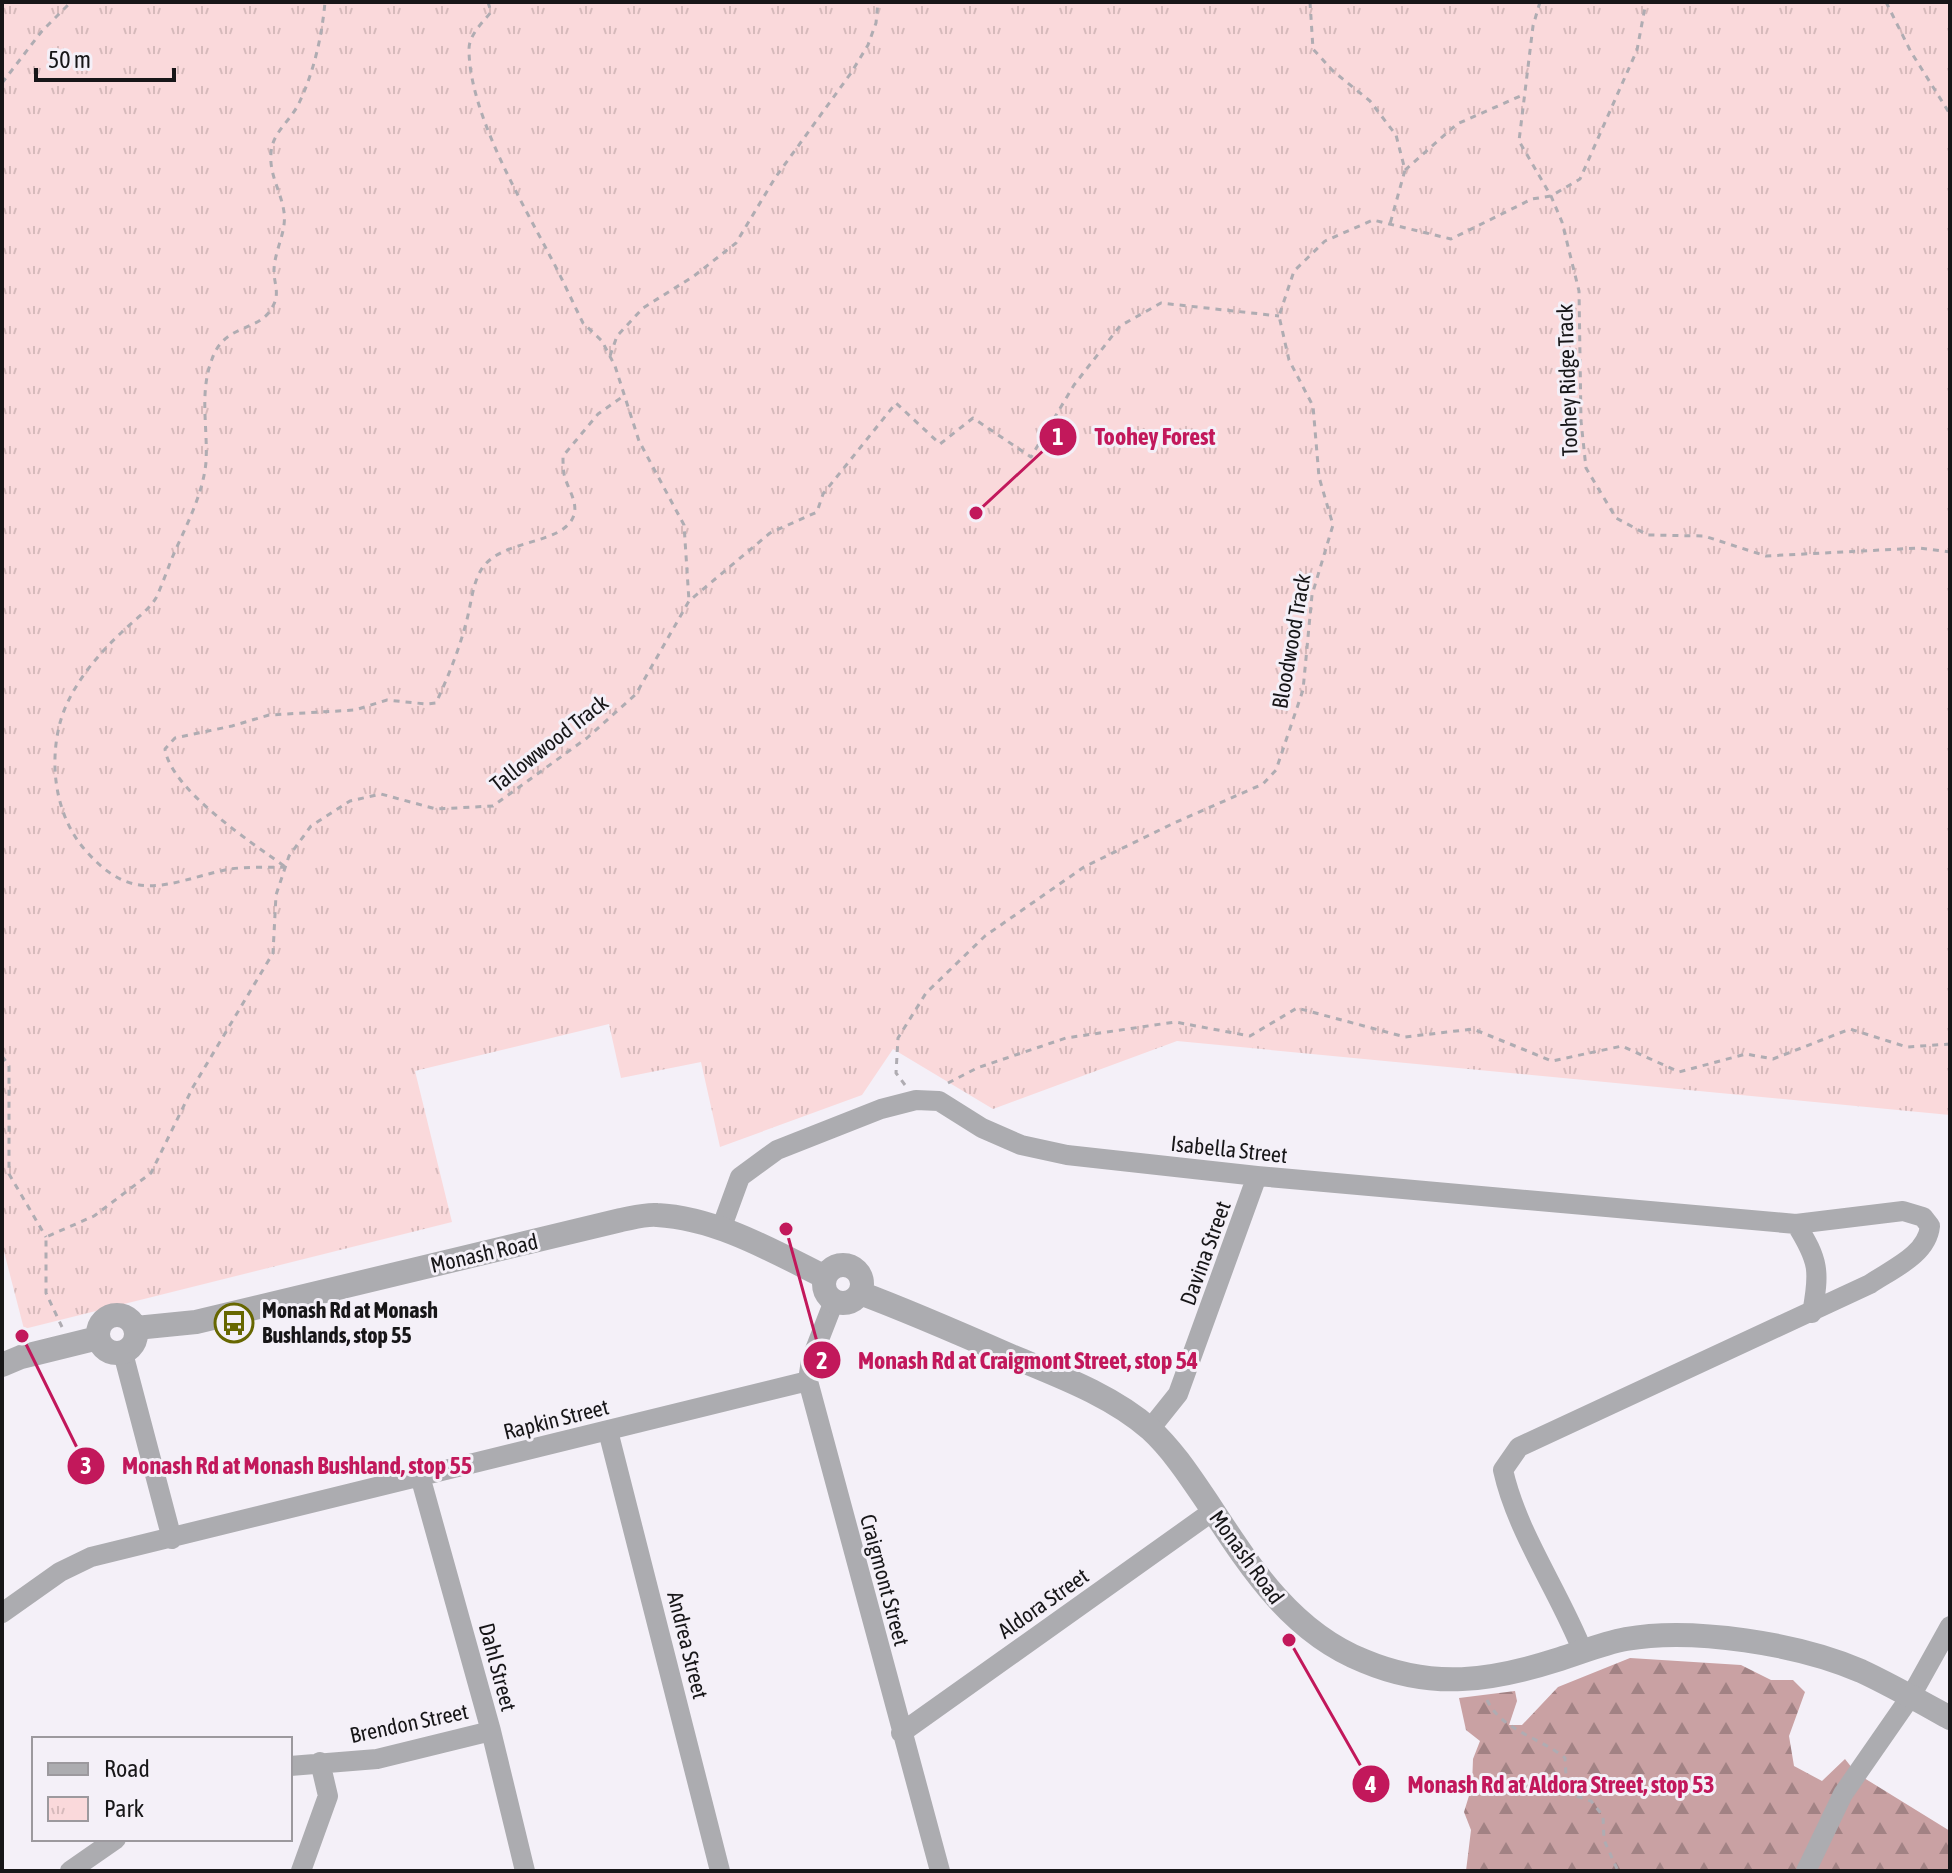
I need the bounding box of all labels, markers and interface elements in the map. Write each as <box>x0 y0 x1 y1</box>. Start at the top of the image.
scale bar <box>36 32 174 82</box>
text: 50 m <box>48 46 91 73</box>
street label: Toohey Ridge Track <box>1551 303 1583 457</box>
callout: Toohey Forest <box>1038 413 1231 461</box>
text: 1 <box>1052 423 1064 450</box>
text: Toohey Forest <box>1095 423 1216 450</box>
street label: Bloodwood Track <box>1266 571 1316 711</box>
street label: Tallowwood Track <box>485 689 613 797</box>
street label: Isabella Street <box>1169 1130 1289 1168</box>
street label: Davina Street <box>1174 1197 1236 1309</box>
street label: Monash Road <box>428 1228 540 1278</box>
place label: Monash Rd at Monash Bushlands, stop 55 <box>262 1297 438 1348</box>
bus stop icon: Monash Rd at Monash Bushlands, stop 55 <box>213 1302 255 1344</box>
callout: Monash Rd at Craigmont Street, stop 54 <box>802 1336 1214 1384</box>
text: 2 <box>816 1347 828 1374</box>
text: Monash Rd at Craigmont Street, stop 54 <box>858 1347 1198 1374</box>
street label: Rapkin Street <box>501 1393 611 1445</box>
callout: Monash Rd at Monash Bushland, stop 55 <box>66 1442 488 1490</box>
text: 3 <box>80 1452 92 1479</box>
text: Monash Rd at Monash Bushland, stop 55 <box>122 1452 472 1479</box>
street label: Monash Road <box>1204 1505 1290 1609</box>
street label: Craigmont Street <box>855 1511 915 1649</box>
street label: Aldora Street <box>993 1562 1093 1644</box>
street label: Andrea Street <box>662 1589 714 1701</box>
street label: Dahl Street <box>474 1620 522 1714</box>
street label: Brendon Street <box>347 1698 471 1748</box>
legend <box>32 1737 292 1841</box>
text: Road <box>104 1755 150 1782</box>
callout: Monash Rd at Aldora Street, stop 53 <box>1351 1760 1730 1808</box>
text: 4 <box>1364 1771 1377 1798</box>
text: Monash Rd at Aldora Street, stop 53 <box>1407 1771 1715 1798</box>
text: Park <box>104 1795 145 1822</box>

